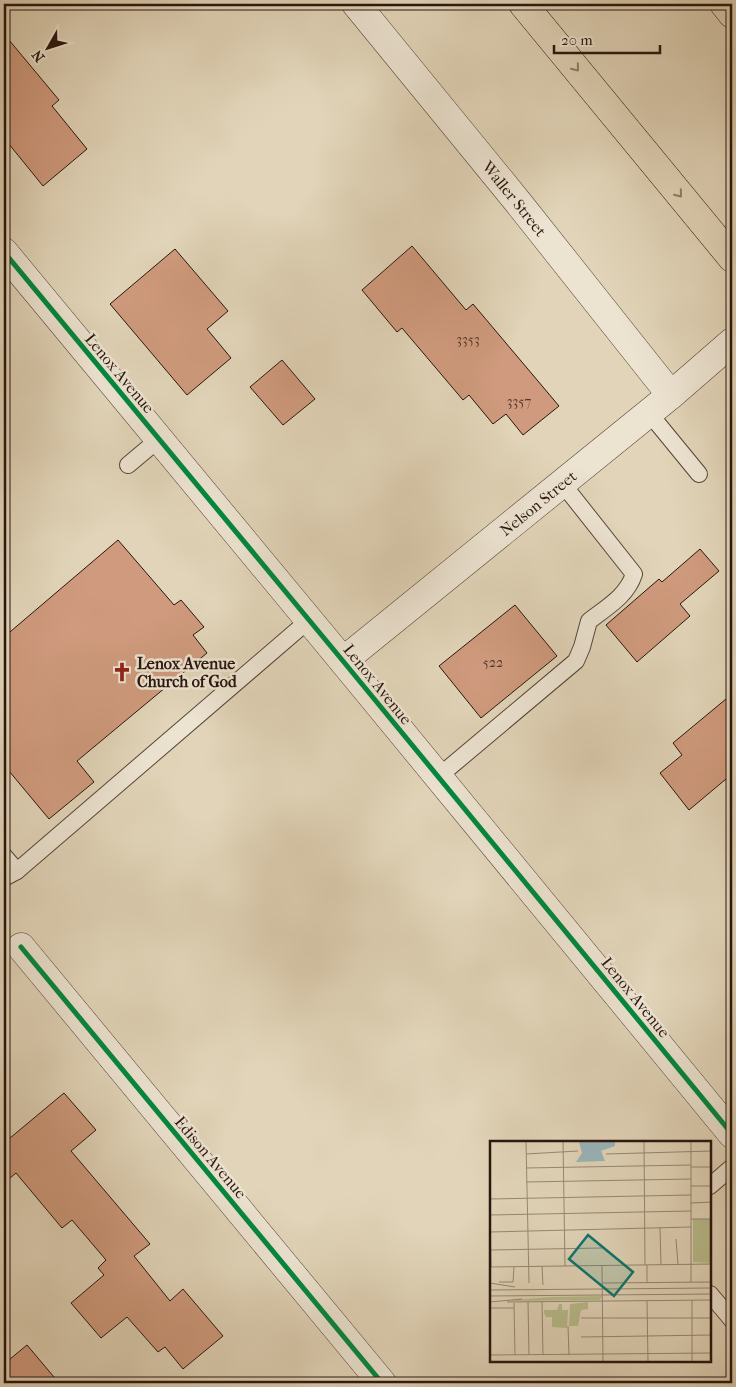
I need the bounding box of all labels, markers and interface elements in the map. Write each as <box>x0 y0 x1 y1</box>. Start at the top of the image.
north arrow <box>22 22 72 72</box>
scale bar <box>554 22 660 54</box>
text: 20 m <box>561 31 593 49</box>
text: N <box>28 46 48 65</box>
one-way arrow <box>570 63 579 72</box>
street label: Waller Street <box>478 157 550 240</box>
one-way arrow <box>673 188 682 197</box>
street label: Lenox Avenue <box>81 330 158 417</box>
house number: 3353 <box>456 331 480 348</box>
house number: 3357 <box>507 393 531 410</box>
street label: Nelson Street <box>496 466 581 540</box>
street label: Lenox Avenue <box>339 640 416 728</box>
place label: Lenox Avenue Church of God <box>137 654 238 691</box>
house number: 522 <box>483 654 503 671</box>
church icon: Lenox Avenue Church of God <box>111 661 133 683</box>
street label: Lenox Avenue <box>597 953 674 1041</box>
street label: Edison Avenue <box>171 1112 251 1202</box>
inset map <box>490 1141 711 1362</box>

